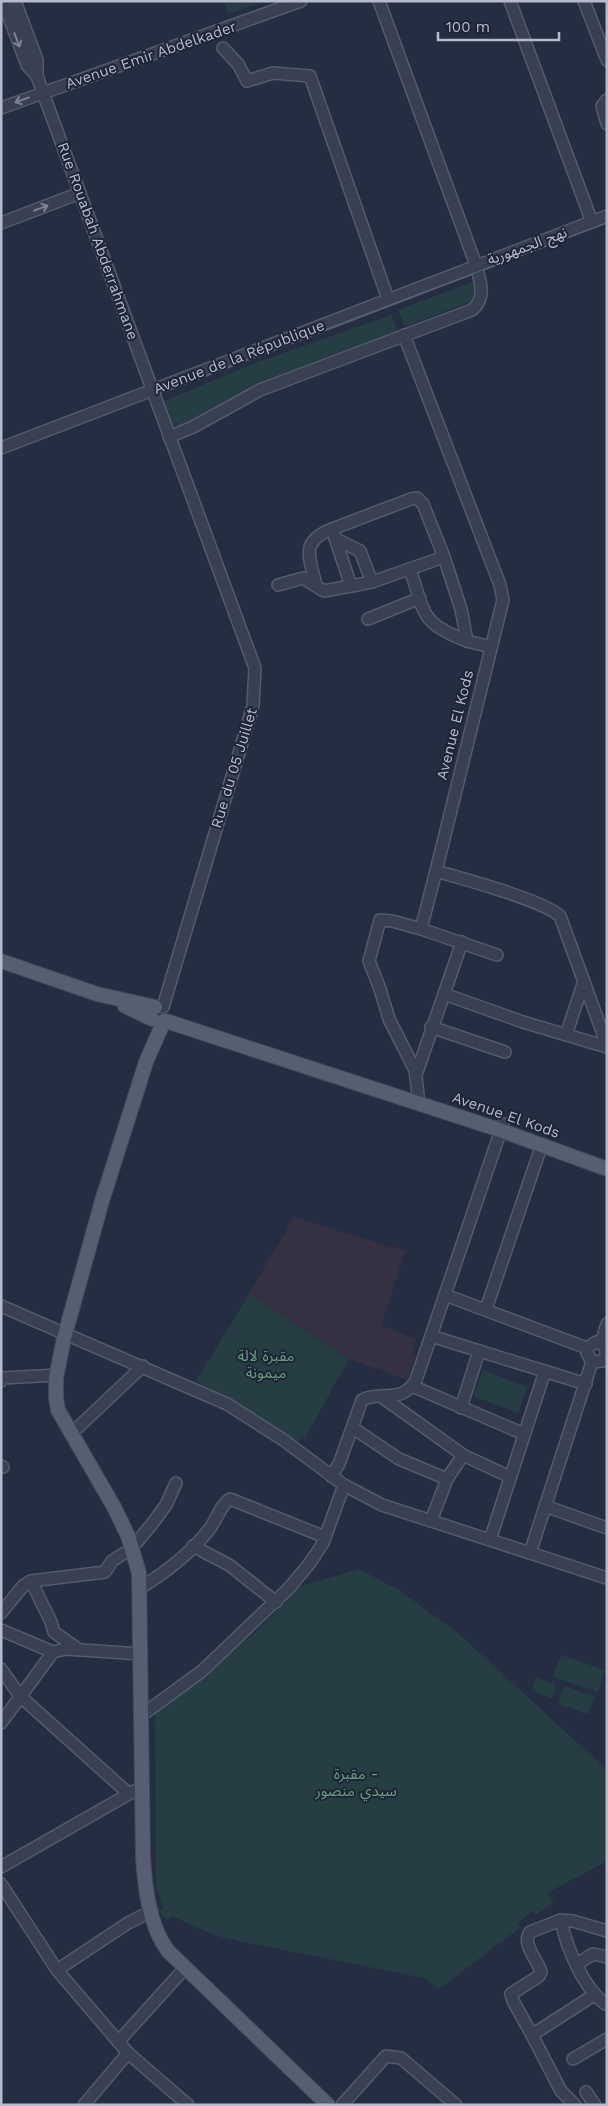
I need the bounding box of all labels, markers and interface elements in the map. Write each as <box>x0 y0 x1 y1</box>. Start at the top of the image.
scale bar <box>438 10 559 42</box>
street label: Avenue Emir Abdelkader <box>63 17 239 93</box>
text: 100 m <box>446 18 490 36</box>
one-way arrow <box>13 32 23 47</box>
one-way arrow <box>15 96 30 105</box>
street label: Rue Rouabah Abderrahmane <box>54 140 142 342</box>
one-way arrow <box>33 203 48 212</box>
street label: نهج الجمهورية <box>485 223 570 272</box>
street label: Avenue de la République <box>151 316 327 398</box>
street label: Avenue El Kods <box>433 668 477 782</box>
street label: Rue du 05 Juillet <box>207 705 261 830</box>
street label: Avenue El Kods <box>450 1088 562 1142</box>
park label: مقبرة لالة ميمونة <box>238 1347 294 1382</box>
park label: مقبرة - سيدي منصور <box>314 1765 397 1802</box>

